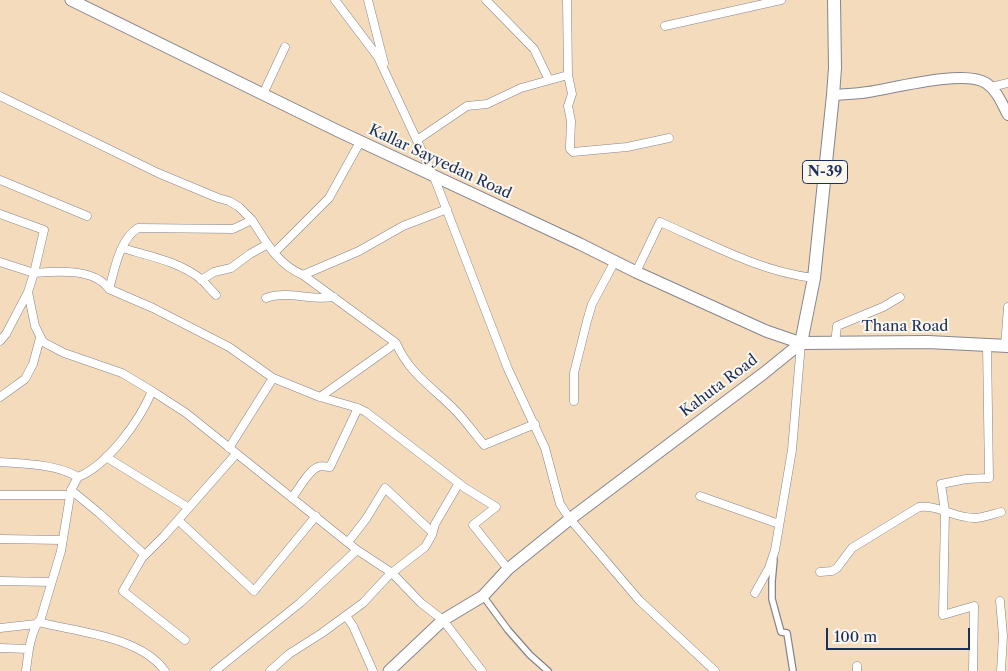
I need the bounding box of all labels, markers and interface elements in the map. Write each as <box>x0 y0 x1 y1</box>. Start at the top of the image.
street label: Kallar Sayyedan Road <box>366 121 514 203</box>
road number: N-39 <box>802 160 848 183</box>
street label: Thana Road <box>862 318 948 336</box>
street label: Kahuta Road <box>677 351 761 421</box>
scale bar <box>828 618 972 650</box>
text: 100 m <box>834 627 877 646</box>

